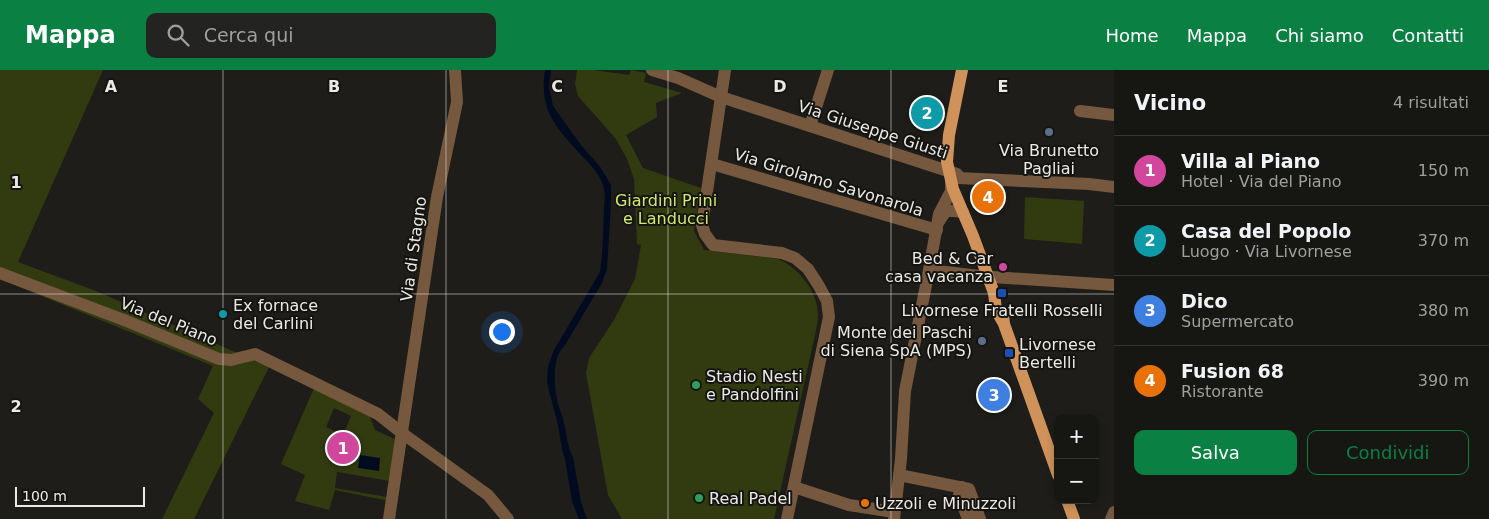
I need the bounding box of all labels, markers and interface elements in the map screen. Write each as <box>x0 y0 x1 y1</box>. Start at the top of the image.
search box <box>146 13 496 58</box>
text: Mappa <box>25 21 116 49</box>
icon: search <box>164 21 192 49</box>
text: Cerca qui <box>204 24 294 46</box>
text: Home <box>1106 25 1159 46</box>
text: Mappa <box>1187 25 1247 46</box>
text: Chi siamo <box>1275 25 1364 46</box>
text: Contatti <box>1392 25 1464 46</box>
text: A <box>105 77 118 96</box>
text: B <box>328 77 340 96</box>
text: C <box>551 77 563 96</box>
text: D <box>773 77 787 96</box>
text: E <box>998 77 1008 96</box>
text: Vicino <box>1134 91 1206 115</box>
text: 4 risultati <box>1393 93 1469 112</box>
pin: 2 <box>911 94 943 132</box>
street label: Via Giuseppe Giusti <box>796 96 950 163</box>
marker: Via Brunetto Pagliai <box>1043 126 1055 138</box>
place label: Via Brunetto Pagliai <box>999 141 1099 178</box>
street label: Via Girolamo Savonarola <box>732 145 926 220</box>
text: Villa al Piano <box>1181 150 1320 172</box>
text: 1 <box>1144 161 1156 180</box>
text: 150 m <box>1418 161 1469 180</box>
text: Hotel · Via del Piano <box>1181 172 1342 191</box>
text: 1 <box>10 173 22 192</box>
pin: 4 <box>972 178 1004 216</box>
park label: Giardini Prini e Landucci <box>615 191 717 228</box>
street label: Via di Stagno <box>397 195 430 303</box>
text: Casa del Popolo <box>1181 220 1351 242</box>
text: 2 <box>1144 231 1156 250</box>
text: 370 m <box>1418 231 1469 250</box>
text: Luogo · Via Livornese <box>1181 242 1352 261</box>
place label: Bed & Car casa vacanza <box>885 249 993 286</box>
marker: Bed & Car casa vacanza <box>997 261 1009 273</box>
marker: Livornese Fratelli Rosselli <box>996 287 1008 299</box>
text: Dico <box>1181 290 1228 312</box>
street label: Via del Piano <box>118 293 220 350</box>
place label: Ex fornace del Carlini <box>233 296 318 333</box>
place label: Livornese Fratelli Rosselli <box>901 301 1103 320</box>
text: 3 <box>1144 301 1156 320</box>
text: 380 m <box>1418 301 1469 320</box>
marker: Ex fornace del Carlini <box>217 308 229 320</box>
text: Supermercato <box>1181 312 1294 331</box>
your location <box>489 319 515 345</box>
place label: Monte dei Paschi di Siena SpA (MPS) <box>820 323 972 360</box>
marker: Monte dei Paschi di Siena SpA (MPS) <box>976 335 988 347</box>
place label: Livornese Bertelli <box>1019 335 1096 372</box>
marker: Livornese Bertelli <box>1003 347 1015 359</box>
text: Fusion 68 <box>1181 360 1284 382</box>
place label: Stadio Nesti e Pandolfini <box>706 367 803 404</box>
text: 4 <box>1144 371 1156 390</box>
text: 390 m <box>1418 371 1469 390</box>
pin: 3 <box>978 376 1010 414</box>
marker: Stadio Nesti e Pandolfini <box>690 379 702 391</box>
text: Ristorante <box>1181 382 1264 401</box>
text: 2 <box>10 397 22 416</box>
map controls <box>1054 414 1099 504</box>
button: + <box>1054 414 1099 459</box>
pin: 1 <box>327 429 359 467</box>
button: Salva <box>1134 430 1297 475</box>
button: Condividi <box>1307 430 1469 475</box>
button: − <box>1054 459 1099 504</box>
scale bar <box>15 484 145 507</box>
text: 100 m <box>22 488 67 504</box>
place label: Real Padel <box>709 489 792 508</box>
marker: Real Padel <box>693 492 705 504</box>
place label: Uzzoli e Minuzzoli <box>875 494 1016 513</box>
marker: Uzzoli e Minuzzoli <box>859 497 871 509</box>

